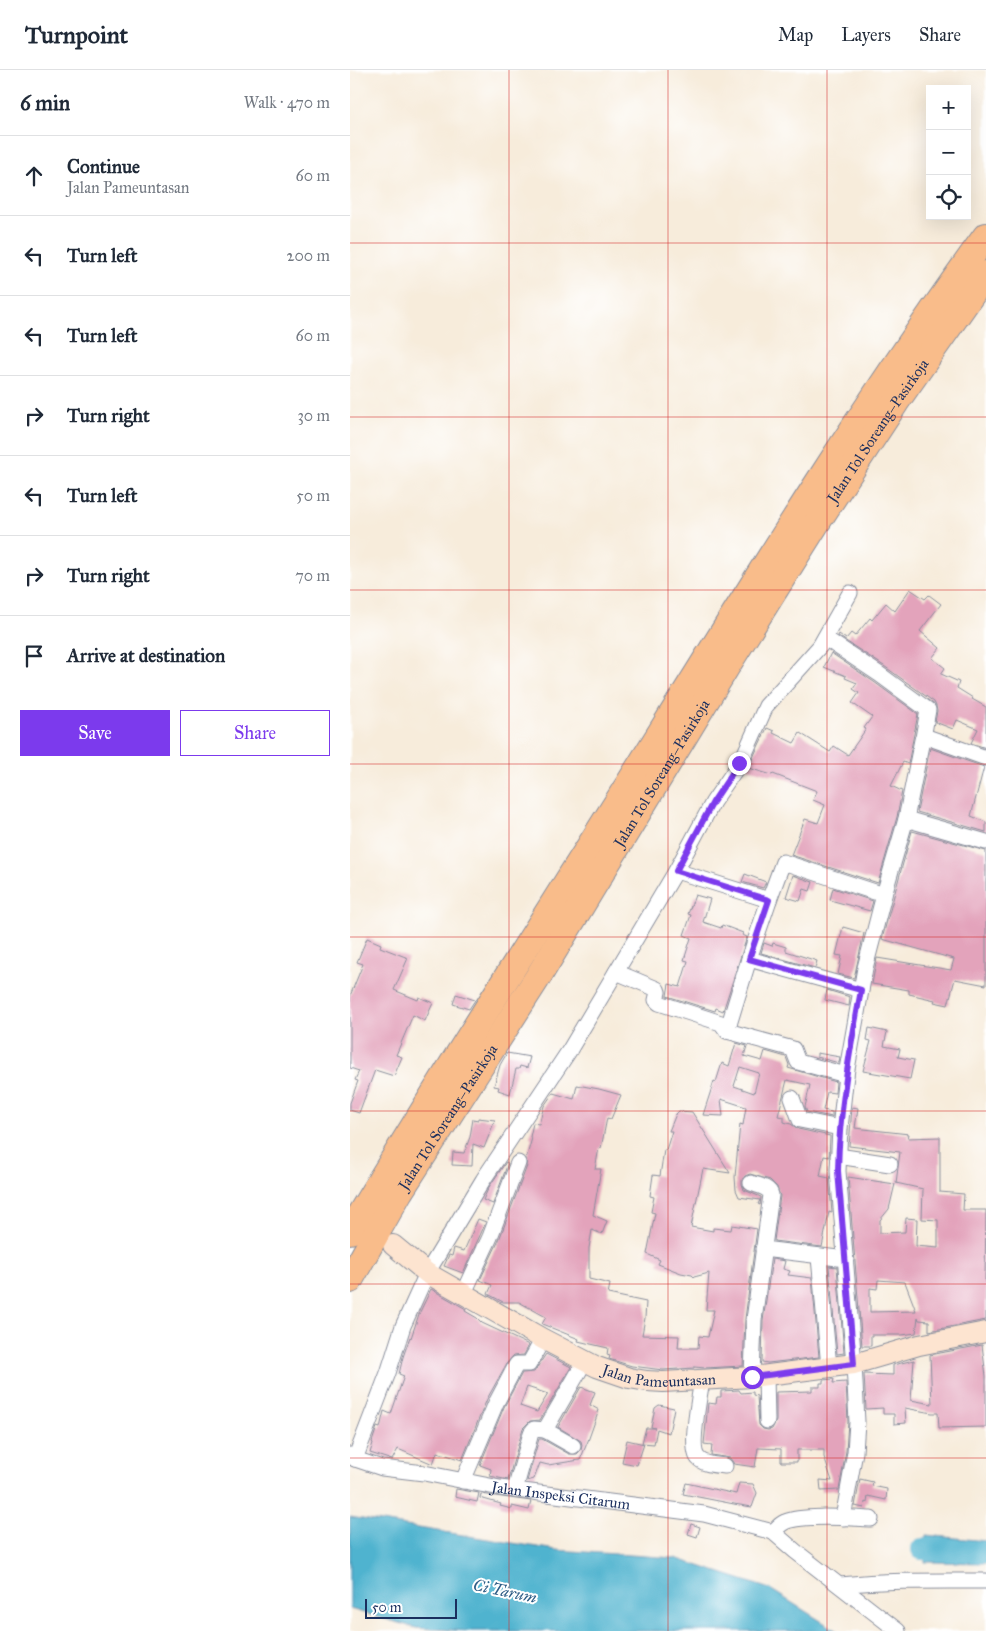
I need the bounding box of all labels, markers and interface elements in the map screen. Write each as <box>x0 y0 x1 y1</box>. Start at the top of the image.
text: Turnpoint <box>25 20 128 50</box>
text: Map <box>778 24 813 46</box>
text: Layers <box>841 24 891 46</box>
text: Share <box>919 24 961 46</box>
map controls <box>926 85 971 220</box>
button: + <box>926 85 971 130</box>
text: 6 min <box>20 90 70 116</box>
text: Walk · 470 m <box>244 93 330 112</box>
button: − <box>926 130 971 175</box>
text: Continue <box>67 155 140 178</box>
icon: ahead <box>20 162 48 190</box>
text: 60 m <box>296 166 330 185</box>
button: locate <box>926 175 971 220</box>
text: Jalan Pameuntasan <box>67 178 190 197</box>
icon: left <box>20 242 48 270</box>
text: Turn left <box>67 244 137 267</box>
text: 200 m <box>287 246 330 265</box>
icon: left <box>20 322 48 350</box>
text: Turn left <box>67 324 137 347</box>
text: 60 m <box>296 326 330 345</box>
street label: Jalan Tol Soreang–Pasirkoja <box>822 355 933 509</box>
icon: right <box>20 402 48 430</box>
text: Turn right <box>67 404 150 427</box>
text: 30 m <box>297 406 330 425</box>
icon: left <box>20 482 48 510</box>
text: Turn left <box>67 484 137 507</box>
text: 50 m <box>296 486 330 505</box>
icon: right <box>20 562 48 590</box>
text: Turn right <box>67 564 150 587</box>
text: 70 m <box>295 566 330 585</box>
icon: arrive <box>20 642 48 670</box>
text: Arrive at destination <box>67 644 225 667</box>
street label: Jalan Tol Soreang–Pasirkoja <box>609 696 714 853</box>
button: Save <box>20 710 170 756</box>
button: Share <box>180 710 330 756</box>
route end <box>728 752 751 775</box>
street label: Jalan Tol Soreang–Pasirkoja <box>393 1041 502 1196</box>
street label: Jalan Pameuntasan <box>598 1360 716 1391</box>
route start <box>741 1366 764 1389</box>
street label: Jalan Inspeksi Citarum <box>488 1477 632 1514</box>
water label: Ci Tarum <box>471 1575 539 1607</box>
scale bar <box>365 1596 458 1619</box>
text: 50 m <box>372 1599 401 1616</box>

